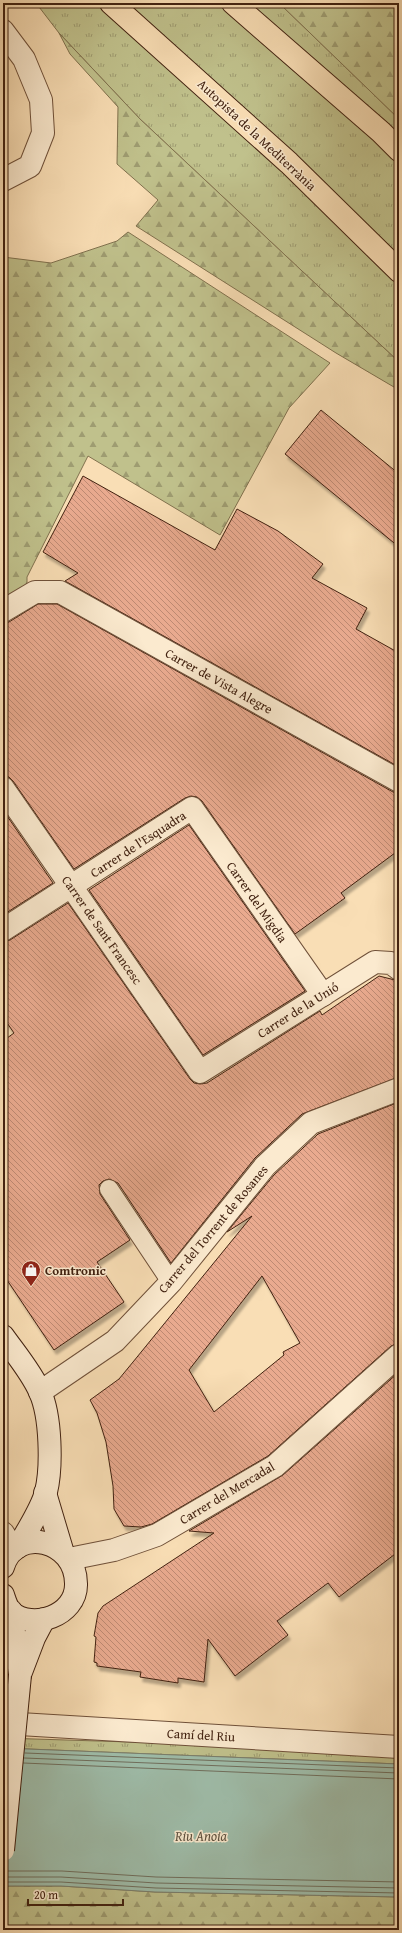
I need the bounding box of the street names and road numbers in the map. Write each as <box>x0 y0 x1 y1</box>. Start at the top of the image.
street label: Autopista de la Mediterrània <box>193 75 321 196</box>
street label: Carrer de Vista Alegre <box>162 644 276 718</box>
street label: Carrer de l'Esquadra <box>86 805 190 882</box>
street label: Carrer del Migdia <box>222 858 293 947</box>
street label: Carrer de Sant Francesc <box>57 872 147 988</box>
street label: Carrer de la Unió <box>254 977 343 1043</box>
street label: Carrer del Torrent de Rosanes <box>154 1161 272 1297</box>
street label: Carrer del Mercadal <box>176 1457 279 1529</box>
street label: Camí del Riu <box>167 1724 235 1746</box>

